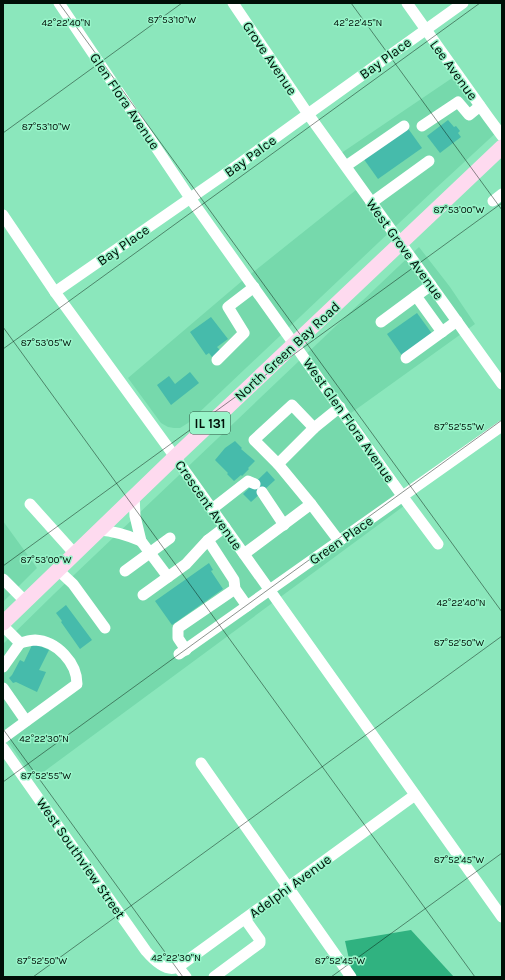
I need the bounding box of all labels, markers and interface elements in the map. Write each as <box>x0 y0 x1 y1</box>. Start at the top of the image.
text: 87°53'10"W <box>148 14 196 26</box>
text: 42°22'40"N <box>41 17 91 29</box>
text: 42°22'45"N <box>334 17 382 29</box>
street label: Grove Avenue <box>239 18 300 98</box>
street label: Bay Place <box>356 34 415 83</box>
street label: Lee Avenue <box>426 37 481 104</box>
street label: Glen Flora Avenue <box>86 50 163 153</box>
text: 87°53'10"W <box>22 121 70 133</box>
street label: Bay Palce <box>221 132 280 181</box>
street label: West Grove Avenue <box>362 196 447 303</box>
text: 87°53'00"W <box>433 204 485 216</box>
street label: Bay Place <box>94 221 153 270</box>
street label: North Green Bay Road <box>231 298 344 405</box>
text: 87°53'05"W <box>21 337 71 349</box>
street label: West Glen Flora Avenue <box>299 355 398 486</box>
road number: IL 131 <box>190 412 230 434</box>
text: 87°52'55"W <box>434 421 484 433</box>
street label: Crescent Avenue <box>171 457 246 553</box>
street label: Green Place <box>306 512 376 569</box>
text: 87°53'00"W <box>20 554 72 566</box>
text: 42°22'40"N <box>436 597 486 609</box>
text: 87°52'50"W <box>434 637 484 649</box>
text: 42°22'30"N <box>19 733 69 745</box>
text: 87°52'55"W <box>21 770 71 782</box>
street label: West Southview Street <box>32 795 129 922</box>
street label: Adelphi Avenue <box>246 851 335 922</box>
text: 87°52'45"W <box>434 854 484 866</box>
text: 42°22'30"N <box>151 952 201 964</box>
text: 87°52'50"W <box>17 955 67 967</box>
text: 87°52'45"W <box>315 955 365 967</box>

